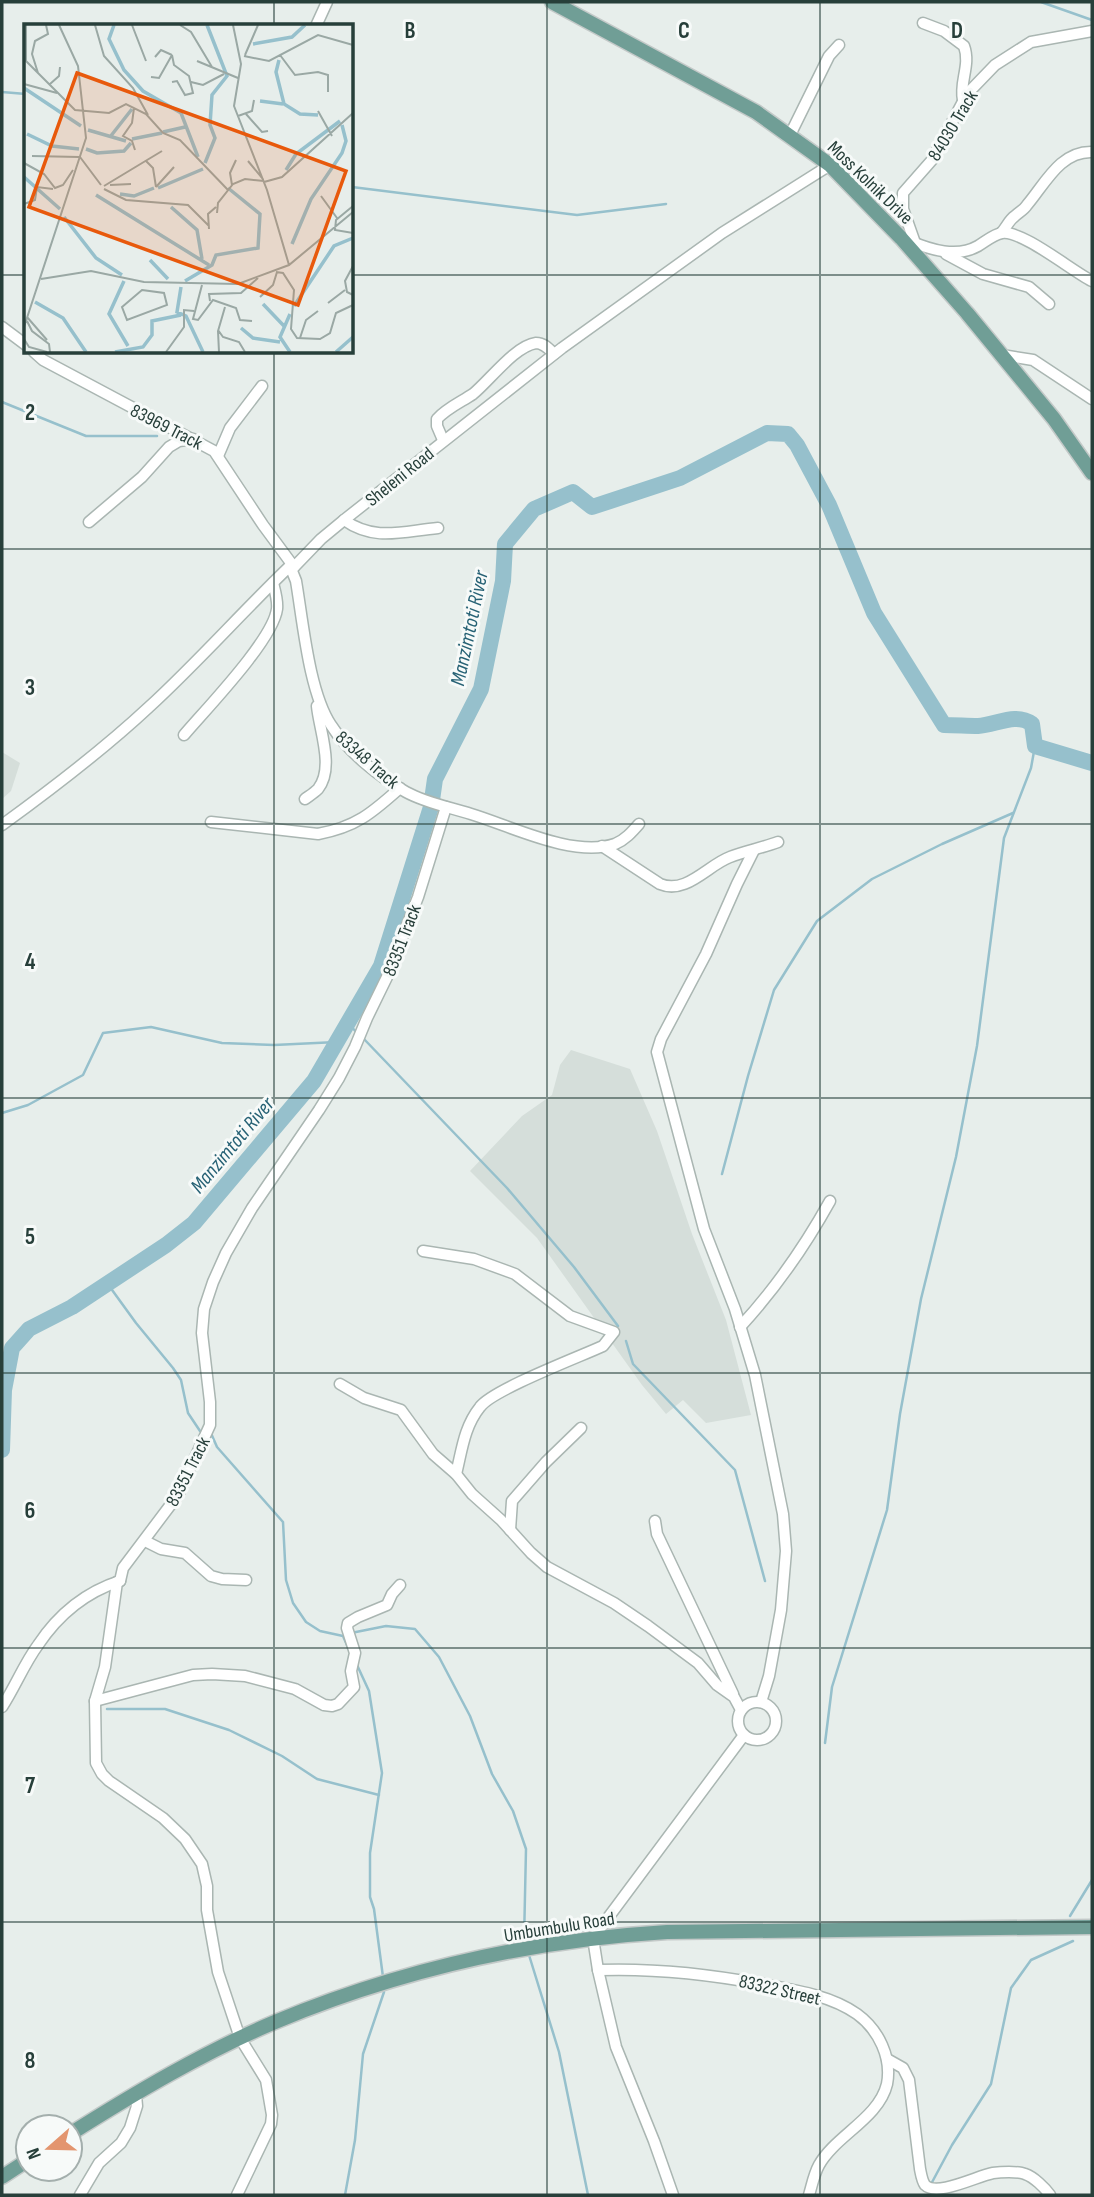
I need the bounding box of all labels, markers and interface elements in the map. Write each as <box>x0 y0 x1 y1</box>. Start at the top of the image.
text: B <box>405 17 416 45</box>
text: C <box>678 17 690 45</box>
text: D <box>951 17 963 45</box>
inset map <box>24 24 354 354</box>
street label: 84030 Track <box>923 86 984 165</box>
street label: Moss Kolnik Drive <box>822 136 918 230</box>
text: 2 <box>25 399 35 427</box>
street label: 83969 Track <box>126 399 207 456</box>
street label: Sheleni Road <box>361 443 439 512</box>
water label: Manzimtoti River <box>445 567 494 688</box>
text: 3 <box>25 674 35 702</box>
street label: 83348 Track <box>330 726 404 795</box>
street label: 83351 Track <box>378 901 427 980</box>
text: 4 <box>25 948 36 976</box>
water label: Manzimtoti River <box>185 1092 280 1198</box>
text: 5 <box>25 1223 35 1251</box>
street label: 83351 Track <box>161 1432 216 1510</box>
text: 6 <box>25 1497 35 1525</box>
text: 7 <box>25 1772 35 1800</box>
street label: Umbumbulu Road <box>502 1907 616 1948</box>
street label: 83322 Street <box>737 1970 823 2011</box>
text: 8 <box>25 2047 36 2075</box>
north arrow <box>14 2113 84 2183</box>
text: N <box>22 2145 47 2162</box>

